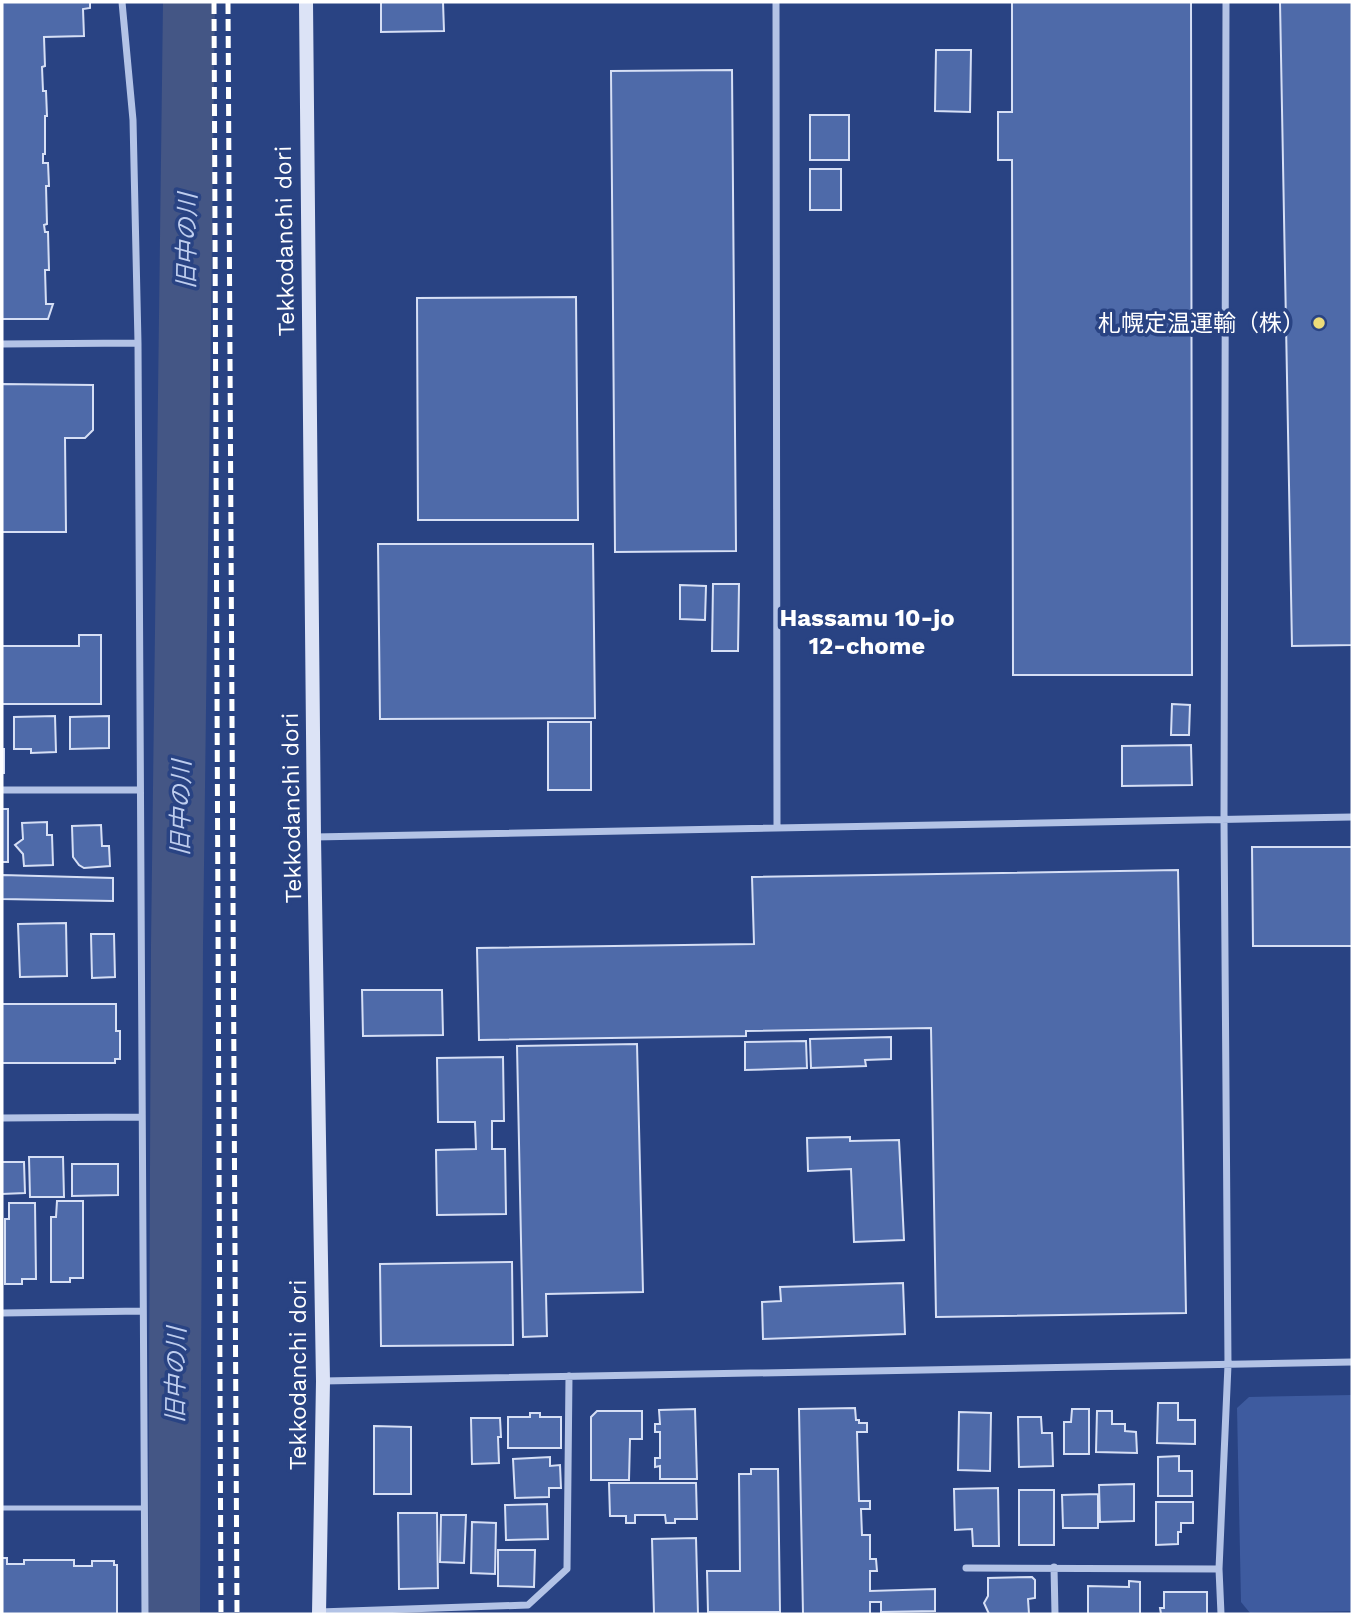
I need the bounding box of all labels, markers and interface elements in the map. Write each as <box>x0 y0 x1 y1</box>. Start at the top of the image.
street label: Tekkodanchi dori <box>270 145 300 337</box>
water label: 旧中の川 <box>172 190 202 289</box>
place label: 札幌定温運輸（株） <box>1098 310 1305 337</box>
marker: 札幌定温運輸（株） <box>1311 315 1327 331</box>
district label: Hassamu 10-jo 12-chome <box>779 604 955 660</box>
street label: Tekkodanchi dori <box>277 712 307 904</box>
water label: 旧中の川 <box>166 757 196 856</box>
street label: Tekkodanchi dori <box>285 1280 312 1470</box>
water label: 旧中の川 <box>161 1324 191 1423</box>

